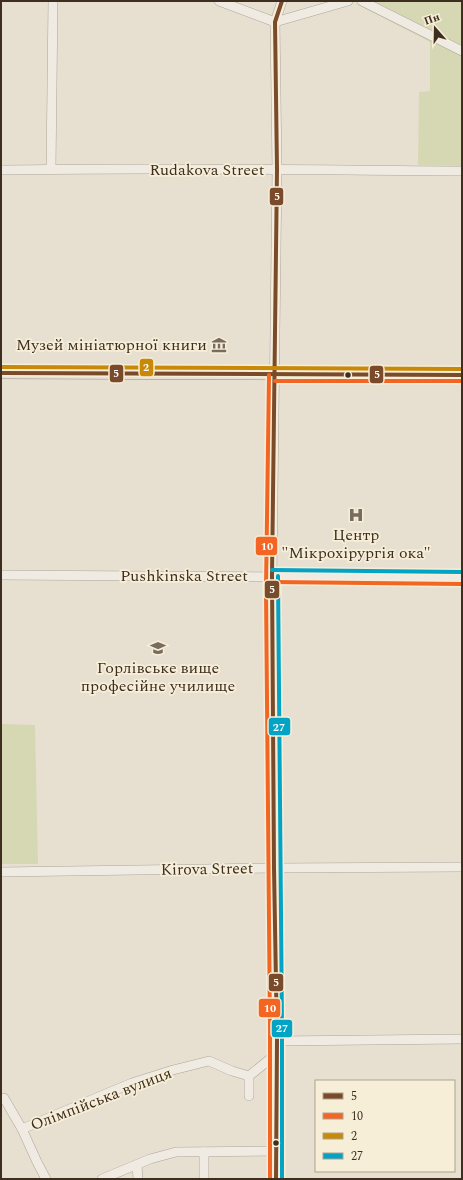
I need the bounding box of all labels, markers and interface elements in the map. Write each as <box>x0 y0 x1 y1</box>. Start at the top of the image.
north arrow <box>415 8 455 48</box>
text: Пн <box>421 8 442 30</box>
street label: Rudakova Street <box>150 158 265 182</box>
line badge: 5 <box>269 187 284 206</box>
text: 5 <box>274 188 280 205</box>
place label: Музей мініатюрної книги <box>16 333 207 357</box>
museum icon: Музей мініатюрної книги <box>210 336 228 354</box>
line badge: 2 <box>139 358 154 377</box>
text: 2 <box>143 359 149 376</box>
line badge: 5 <box>109 364 124 383</box>
text: 5 <box>113 365 119 382</box>
line badge: 5 <box>369 365 384 384</box>
text: 5 <box>374 366 380 383</box>
unlabelled marker <box>343 370 353 380</box>
hospital icon: Центр "Мікрохірургія ока" <box>347 506 365 524</box>
place label: Центр "Мікрохірургія ока" <box>281 523 431 565</box>
line badge: 10 <box>255 536 278 556</box>
text: 10 <box>261 538 273 555</box>
street label: Pushkinska Street <box>120 564 248 588</box>
line badge: 5 <box>264 580 280 599</box>
text: 5 <box>269 581 275 598</box>
school or university icon: Горлівське вище професійне училище <box>149 639 167 657</box>
place label: Горлівське вище професійне училище <box>81 656 235 698</box>
line badge: 27 <box>268 717 291 736</box>
text: 27 <box>273 719 285 736</box>
street label: Kirova Street <box>160 856 254 882</box>
line badge: 5 <box>268 973 284 992</box>
text: 5 <box>273 974 279 991</box>
line badge: 10 <box>258 998 281 1018</box>
text: 10 <box>264 1000 276 1017</box>
line badge: 27 <box>271 1019 293 1038</box>
text: 27 <box>276 1020 288 1037</box>
street label: Олімпійська вулиця <box>27 1061 175 1137</box>
legend <box>315 1080 455 1172</box>
text: 5 <box>351 1087 357 1106</box>
text: 10 <box>351 1107 363 1126</box>
text: 2 <box>351 1127 357 1146</box>
unlabelled marker <box>271 1138 281 1148</box>
text: 27 <box>351 1147 363 1166</box>

